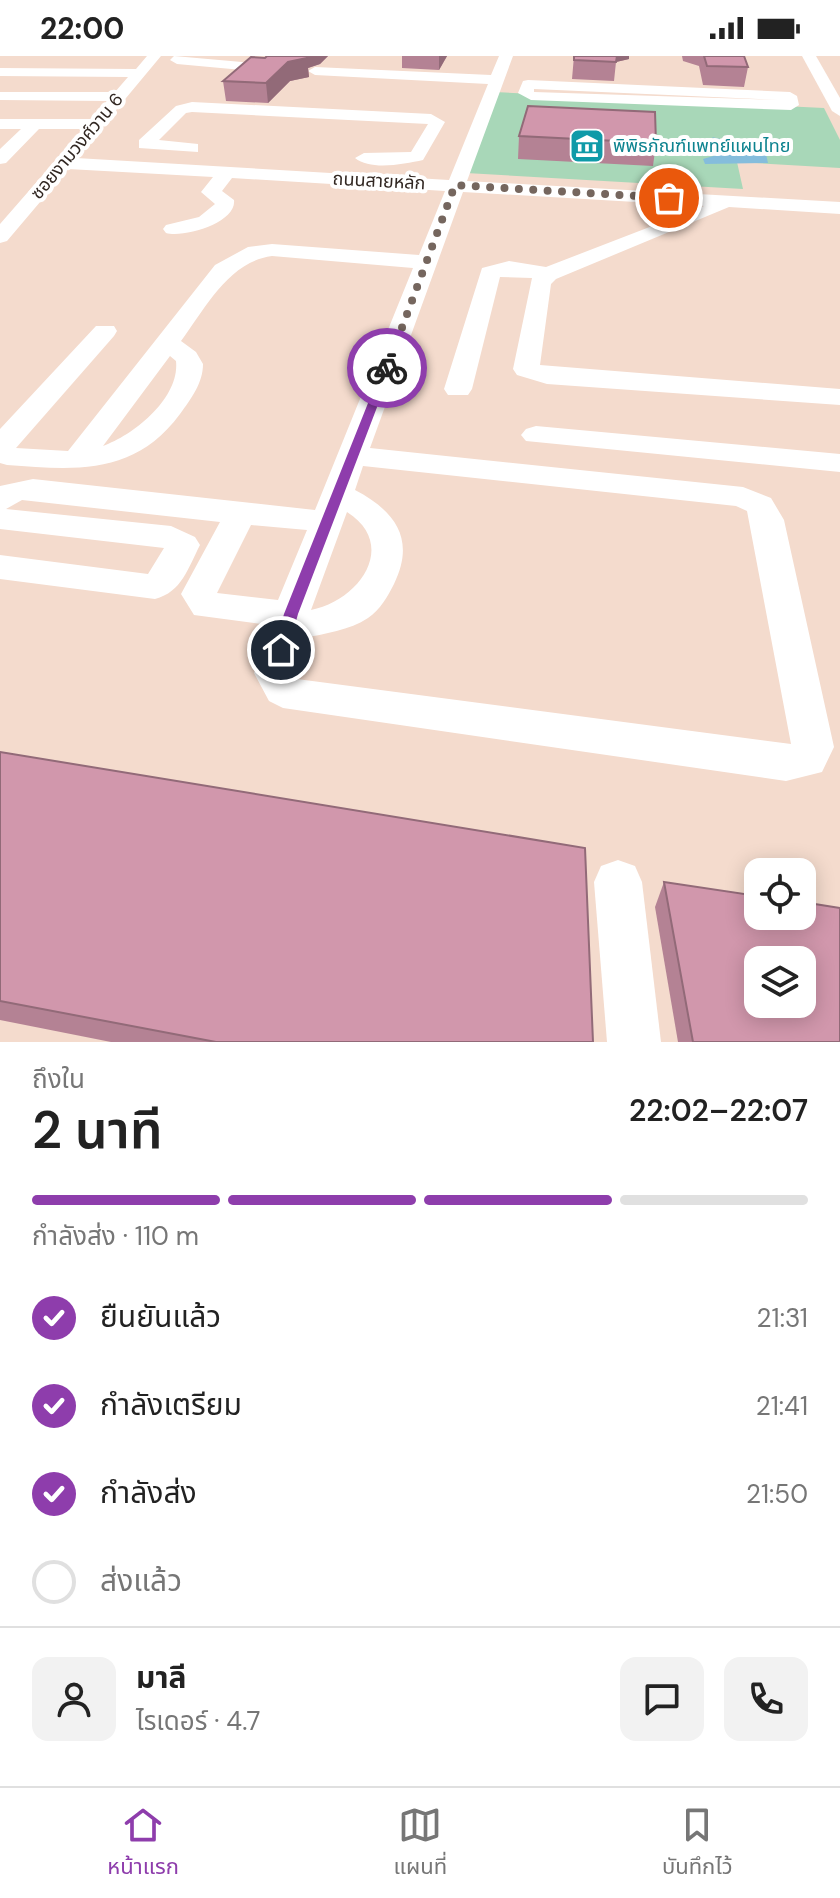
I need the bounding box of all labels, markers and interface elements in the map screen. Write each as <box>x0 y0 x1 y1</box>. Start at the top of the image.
text: 22:00 <box>40 9 124 48</box>
street label: ซอยงามวงศ์วาน 6 <box>25 88 129 204</box>
museum icon: พิพิธภัณฑ์แพทย์แผนไทย <box>568 127 606 165</box>
place label: พิพิธภัณฑ์แพทย์แผนไทย <box>613 134 790 158</box>
pin <box>635 164 703 232</box>
street label: ถนนสายหลัก <box>332 167 426 195</box>
icon: bag <box>647 176 691 220</box>
courier <box>347 328 427 408</box>
icon: bike <box>365 346 409 390</box>
pin <box>247 616 315 684</box>
icon: home <box>259 628 303 672</box>
map controls <box>744 858 816 1018</box>
button: locate <box>744 858 816 930</box>
button: layers <box>744 946 816 1018</box>
text: ถึงใน <box>32 1062 85 1096</box>
text: 22:02–22:07 <box>629 1091 808 1130</box>
text: 2 นาที <box>32 1096 163 1164</box>
text: กำลังส่ง · 110 m <box>32 1219 199 1253</box>
icon: check <box>32 1296 76 1340</box>
text: ยืนยันแล้ว <box>100 1297 221 1336</box>
text: 21:31 <box>757 1301 808 1335</box>
icon: check <box>32 1384 76 1428</box>
text: กำลังเตรียม <box>100 1385 242 1424</box>
text: 21:41 <box>756 1389 808 1423</box>
icon: check <box>32 1472 76 1516</box>
text: กำลังส่ง <box>100 1473 197 1512</box>
text: 21:50 <box>746 1477 808 1511</box>
text: ส่งแล้ว <box>100 1561 182 1600</box>
button: person <box>32 1657 116 1741</box>
button: chat <box>620 1657 704 1741</box>
button: phone <box>724 1657 808 1741</box>
text: มาลี <box>136 1658 186 1697</box>
text: ไรเดอร์ · 4.7 <box>136 1704 260 1738</box>
tab: หน้าแรก <box>107 1803 179 1884</box>
tab: แผนที่ <box>394 1803 447 1884</box>
tab: บันทึกไว้ <box>662 1803 733 1884</box>

